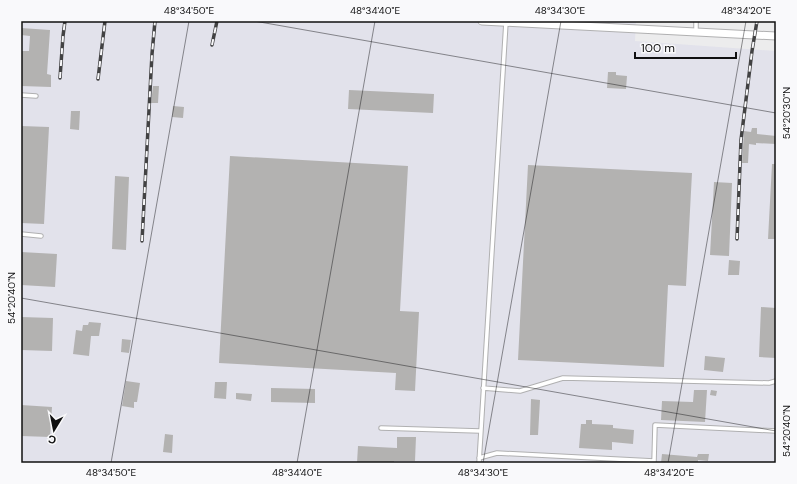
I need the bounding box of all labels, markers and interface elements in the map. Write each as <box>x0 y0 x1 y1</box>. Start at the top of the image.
text: 48°34'50"E <box>164 4 215 17</box>
text: 48°34'40"E <box>350 4 400 17</box>
text: 48°34'30"E <box>535 4 586 17</box>
text: 48°34'20"E <box>721 4 771 17</box>
scale bar <box>635 34 736 60</box>
text: 100 m <box>641 40 675 56</box>
text: 54°20'30"N <box>780 87 793 139</box>
text: 54°20'40"N <box>5 272 18 324</box>
text: 54°20'40"N <box>780 405 793 457</box>
north arrow <box>34 410 74 450</box>
text: С <box>47 432 57 447</box>
text: 48°34'50"E <box>86 466 137 479</box>
text: 48°34'40"E <box>272 466 322 479</box>
text: 48°34'30"E <box>458 466 509 479</box>
text: 48°34'20"E <box>644 466 694 479</box>

